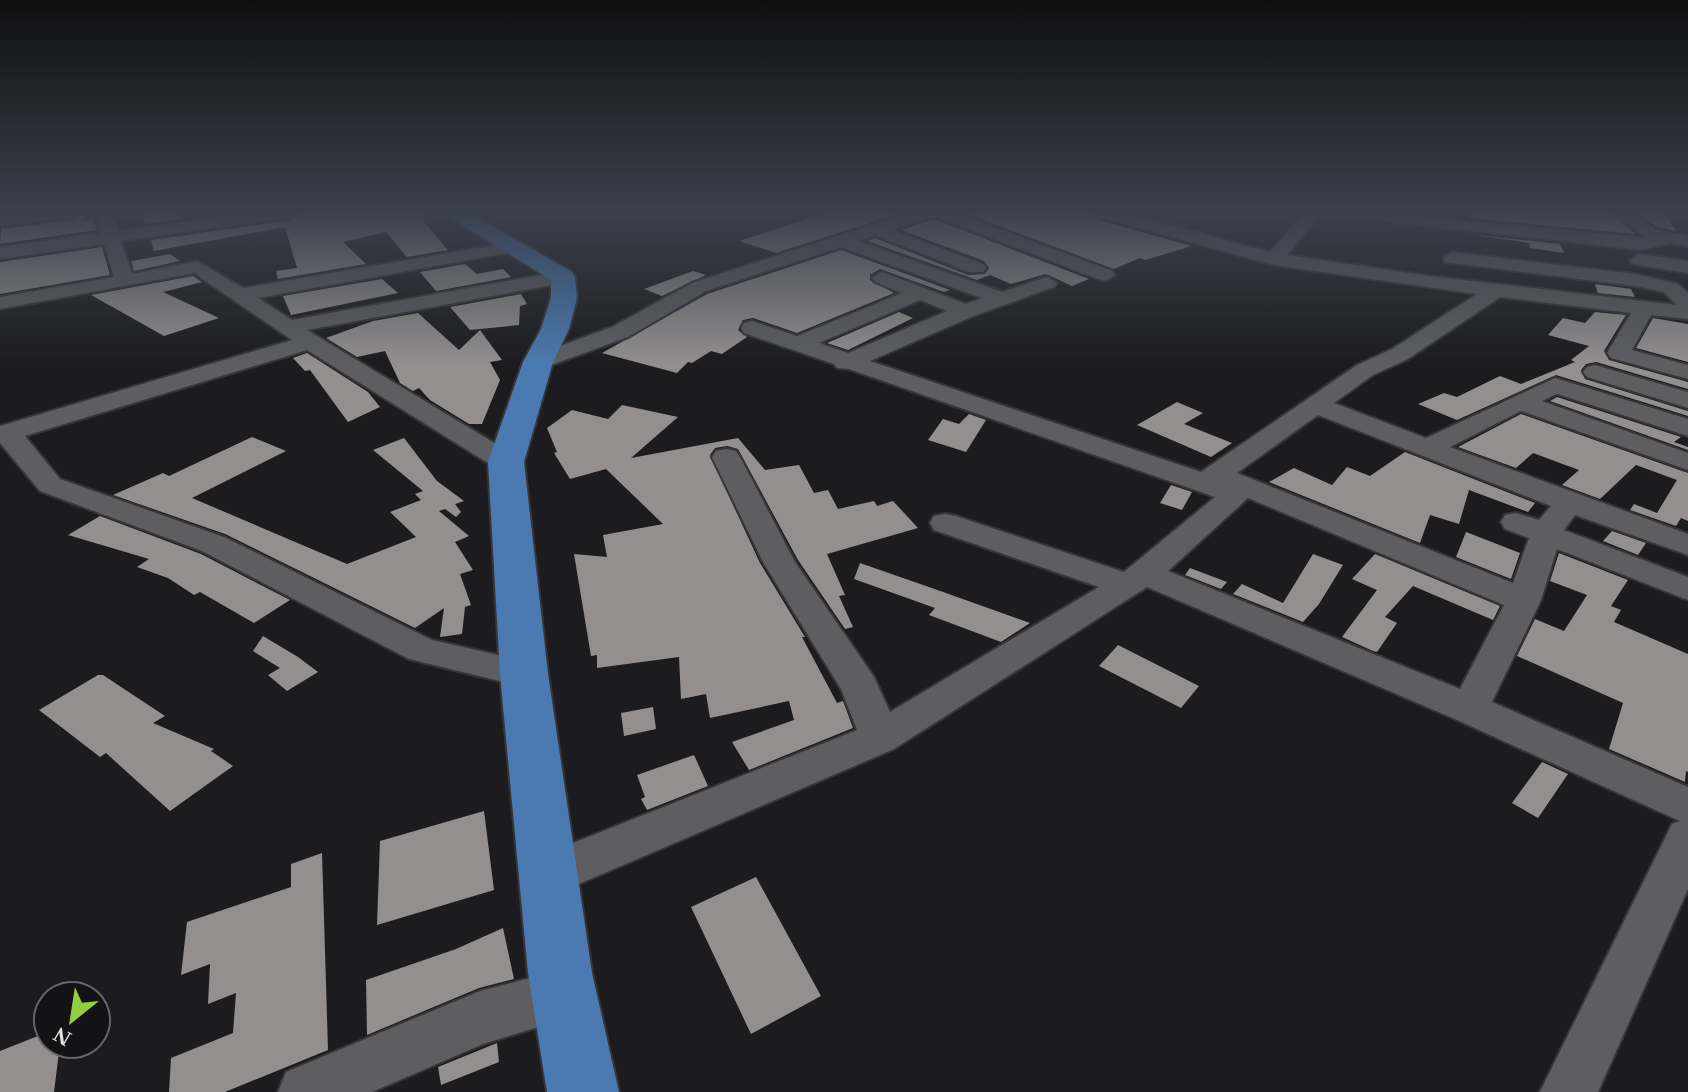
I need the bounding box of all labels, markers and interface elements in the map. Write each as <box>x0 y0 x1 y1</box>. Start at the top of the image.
north arrow <box>32 980 112 1060</box>
text: N <box>49 1022 75 1052</box>

